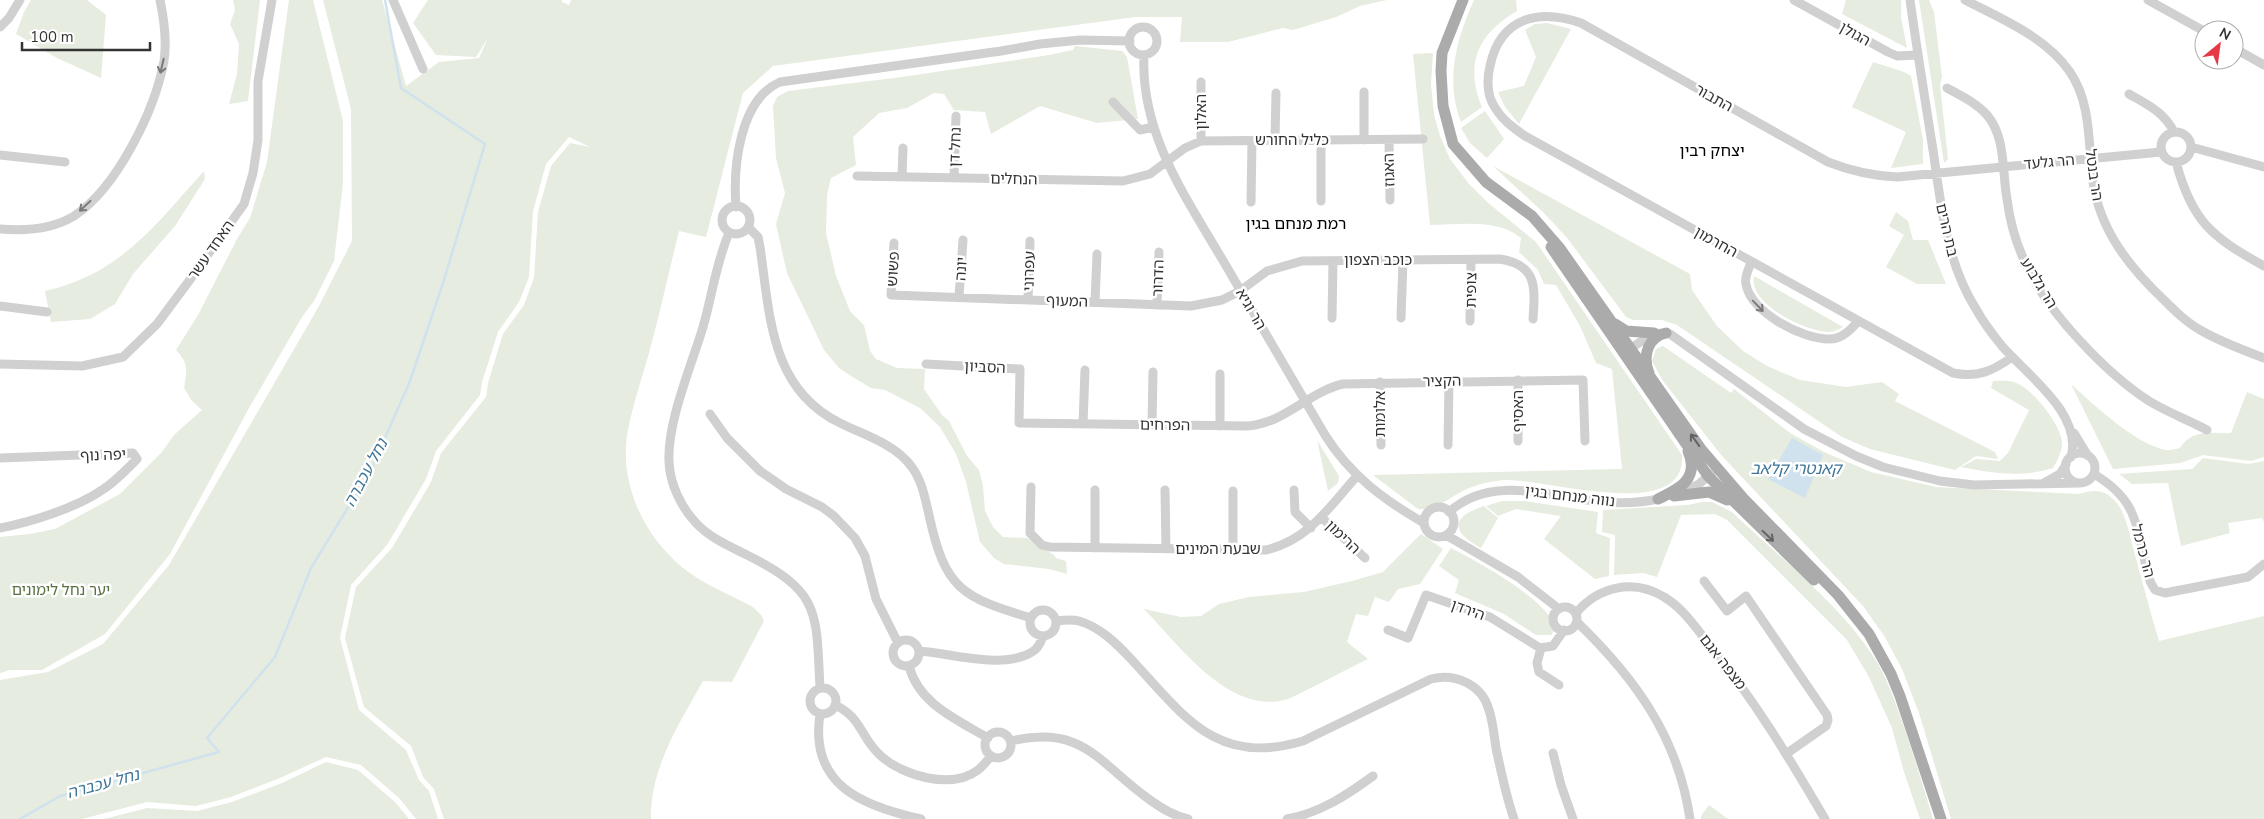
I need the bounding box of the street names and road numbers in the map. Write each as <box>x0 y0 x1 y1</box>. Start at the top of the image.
street label: הגולן <box>1836 17 1874 51</box>
street label: התבור <box>1691 79 1737 117</box>
street label: האלון <box>1191 94 1211 130</box>
street label: נחל דן <box>944 126 966 168</box>
street label: כליל החורש <box>1255 130 1329 150</box>
street label: הר בנטל <box>2080 148 2108 202</box>
street label: הר גלעד <box>2023 150 2075 174</box>
street label: האגוז <box>1378 153 1400 187</box>
street label: הנחלים <box>990 169 1038 189</box>
street label: בת הרים <box>1931 201 1963 259</box>
street label: האחד עשר <box>183 216 239 284</box>
street label: החרמון <box>1691 222 1741 262</box>
street label: עפרוני <box>1018 250 1040 291</box>
street label: כוכב הצפון <box>1344 250 1412 270</box>
street label: פשוש <box>882 251 904 287</box>
street label: הר גלבוע <box>2016 254 2062 312</box>
street label: יונה <box>950 256 972 282</box>
street label: הדרור <box>1147 259 1169 297</box>
street label: צופית <box>1461 272 1481 308</box>
street label: הר וגיא <box>1231 285 1271 333</box>
street label: המעוף <box>1046 290 1088 312</box>
street label: הסביון <box>964 356 1006 378</box>
street label: הקציר <box>1422 371 1462 391</box>
street label: האסיף <box>1508 390 1528 432</box>
street label: אלומות <box>1370 391 1390 437</box>
street label: הפרחים <box>1140 415 1190 435</box>
street label: יפה נוף <box>80 444 126 466</box>
street label: נווה מנחם בגין <box>1524 481 1616 511</box>
street label: הרימון <box>1321 516 1365 558</box>
street label: הר כרמל <box>2126 522 2160 580</box>
street label: שבעת המינים <box>1175 539 1261 559</box>
street label: הירדן <box>1448 595 1488 625</box>
street label: מצפה אגם <box>1695 630 1751 694</box>

